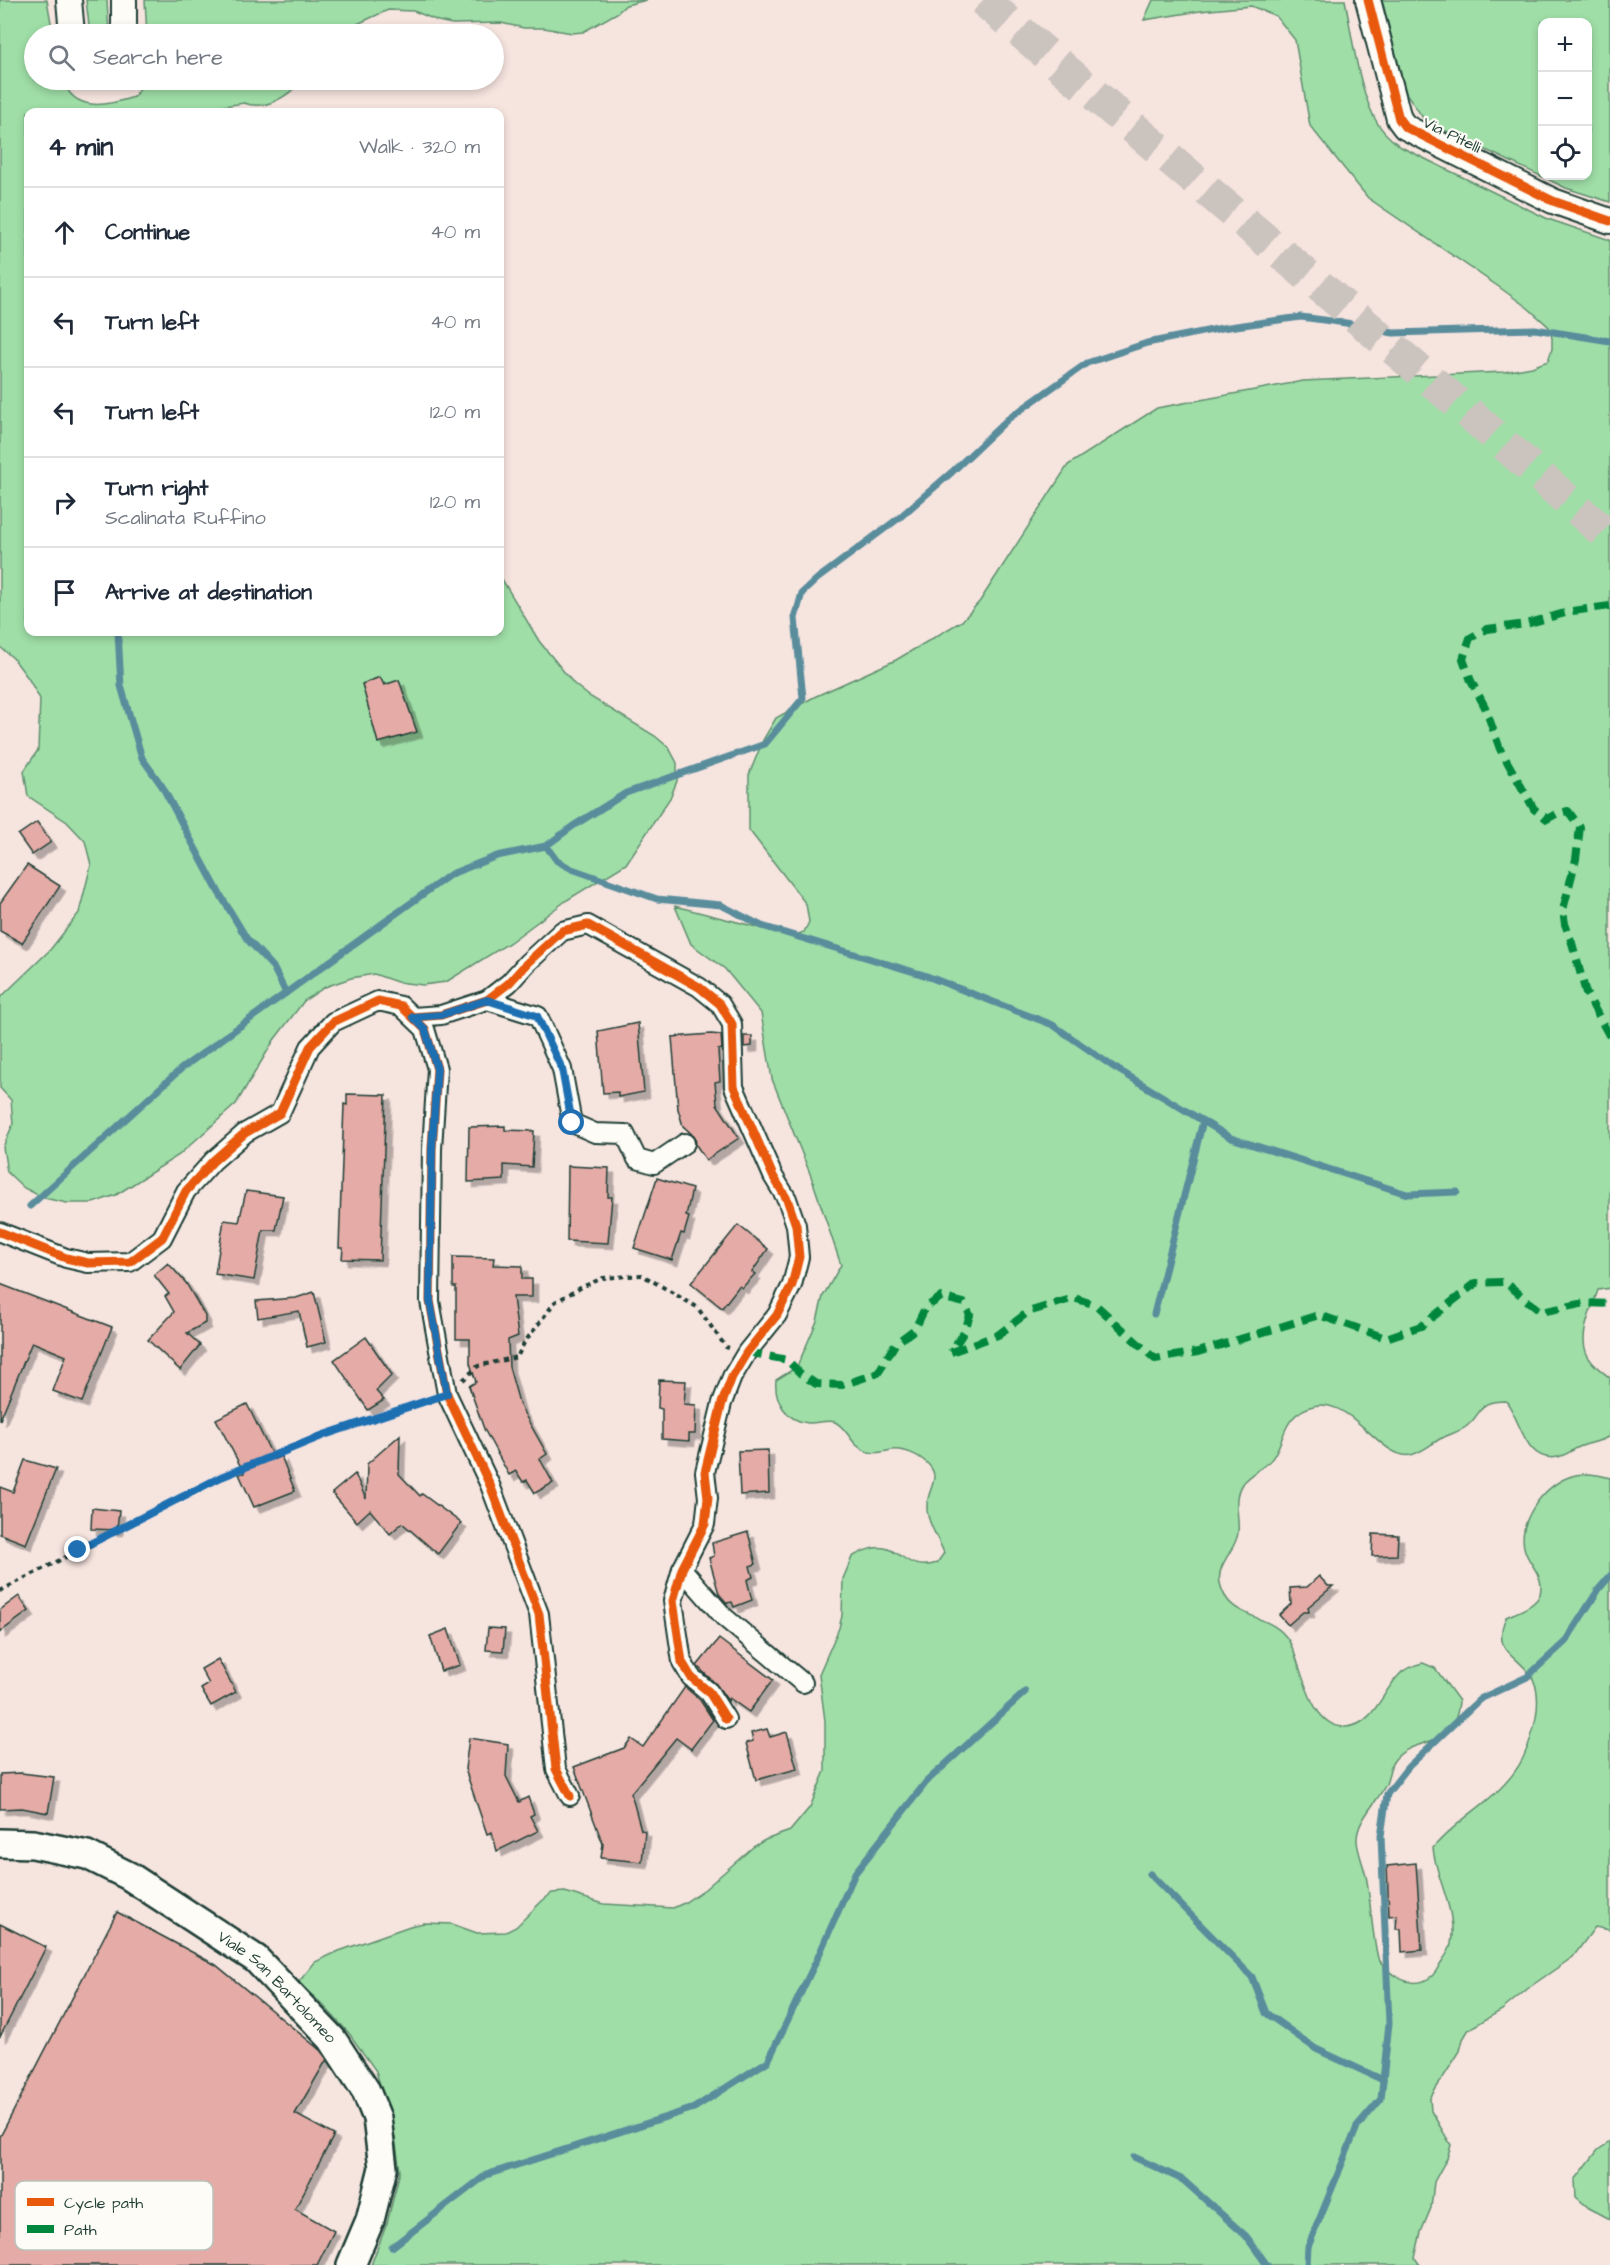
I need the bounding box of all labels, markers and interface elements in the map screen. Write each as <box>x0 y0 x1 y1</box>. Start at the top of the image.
map controls <box>1538 18 1592 180</box>
button: + <box>1538 18 1592 72</box>
search box <box>24 24 504 90</box>
icon: search <box>45 41 78 74</box>
text: Search here <box>93 42 223 73</box>
button: − <box>1538 72 1592 126</box>
street label: Via Pitelli <box>1419 111 1485 159</box>
button: locate <box>1538 126 1592 180</box>
text: 4 min <box>48 129 113 165</box>
text: Walk · 320 m <box>359 133 480 161</box>
icon: ahead <box>48 216 81 249</box>
text: Continue <box>105 217 190 248</box>
text: 40 m <box>430 218 480 246</box>
icon: left <box>48 306 81 339</box>
text: Turn left <box>105 307 199 338</box>
text: 40 m <box>430 308 480 336</box>
icon: left <box>48 396 81 429</box>
text: Turn left <box>105 397 199 428</box>
text: 120 m <box>430 398 480 426</box>
text: Turn right <box>105 473 208 504</box>
icon: right <box>48 486 81 519</box>
text: 120 m <box>430 488 480 516</box>
text: Scalinata Ruffino <box>105 504 266 532</box>
icon: arrive <box>48 576 81 609</box>
text: Arrive at destination <box>105 577 312 608</box>
route start <box>558 1109 584 1135</box>
route end <box>64 1536 90 1562</box>
street label: Viale San Bartolomeo <box>213 1926 341 2048</box>
legend <box>15 2181 213 2250</box>
text: Cycle path <box>64 2192 143 2215</box>
text: Path <box>64 2219 97 2241</box>

